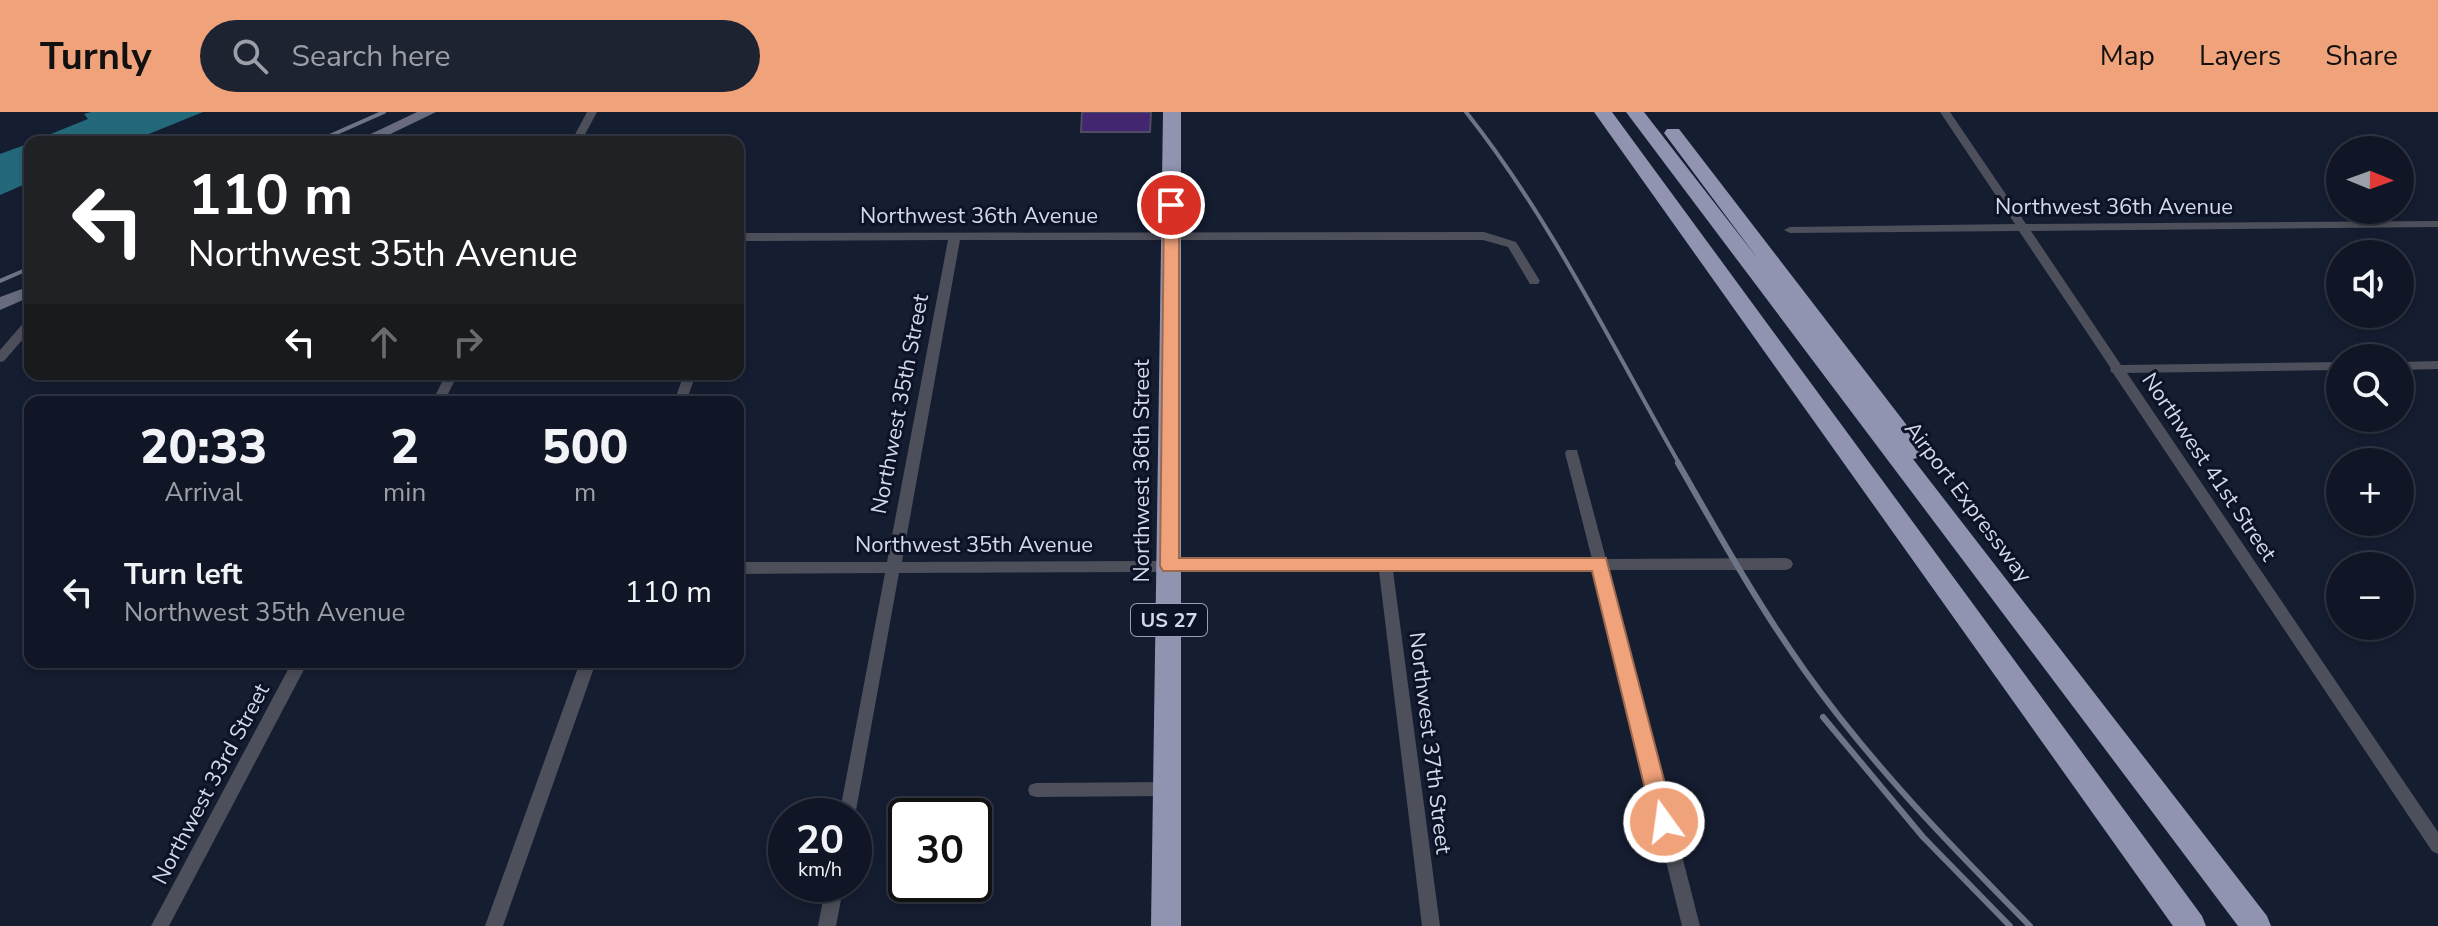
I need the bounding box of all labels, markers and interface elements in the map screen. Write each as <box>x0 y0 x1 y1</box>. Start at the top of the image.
search box <box>200 20 760 92</box>
text: Turnly <box>40 31 152 82</box>
icon: search <box>228 34 272 78</box>
text: Search here <box>292 36 451 77</box>
text: Map <box>2100 37 2155 75</box>
text: Layers <box>2199 37 2281 75</box>
text: Share <box>2325 37 2398 75</box>
north arrow <box>2326 136 2414 224</box>
map controls <box>2326 136 2414 640</box>
text: 110 m <box>188 157 353 234</box>
icon: left <box>56 168 160 272</box>
pin <box>1137 171 1205 239</box>
icon: arrive <box>1149 183 1193 227</box>
street label: Northwest 36th Avenue <box>1995 192 2233 222</box>
street label: Northwest 36th Avenue <box>860 201 1098 231</box>
text: Northwest 35th Avenue <box>188 230 578 279</box>
button: sound <box>2326 240 2414 328</box>
street label: Northwest 35th Street <box>864 291 936 516</box>
icon: left <box>278 320 322 364</box>
icon: ahead <box>362 320 406 364</box>
icon: right <box>446 320 490 364</box>
button: search <box>2326 344 2414 432</box>
street label: Northwest 36th Street <box>1127 359 1157 583</box>
street label: Northwest 41st Street <box>2135 367 2283 567</box>
text: 20:33 <box>140 414 267 480</box>
text: 2 <box>390 414 419 480</box>
text: 500 <box>542 414 628 480</box>
street label: Airport Expressway <box>1897 415 2039 589</box>
button: + <box>2326 448 2414 536</box>
text: Arrival <box>164 475 243 510</box>
text: min <box>383 475 426 510</box>
text: m <box>574 475 596 510</box>
street label: Northwest 35th Avenue <box>855 530 1093 560</box>
button: − <box>2326 552 2414 640</box>
text: Turn left <box>124 554 242 595</box>
icon: left <box>56 570 100 614</box>
text: 110 m <box>625 572 712 613</box>
text: Northwest 35th Avenue <box>124 595 405 630</box>
road number: US 27 <box>1131 604 1207 636</box>
street label: Northwest 37th Street <box>1402 630 1459 856</box>
street label: Northwest 33rd Street <box>145 678 277 890</box>
position arrow <box>1622 780 1706 864</box>
speed limit sign: 30 <box>888 798 992 902</box>
text: 20 <box>796 813 844 867</box>
text: km/h <box>798 856 842 883</box>

